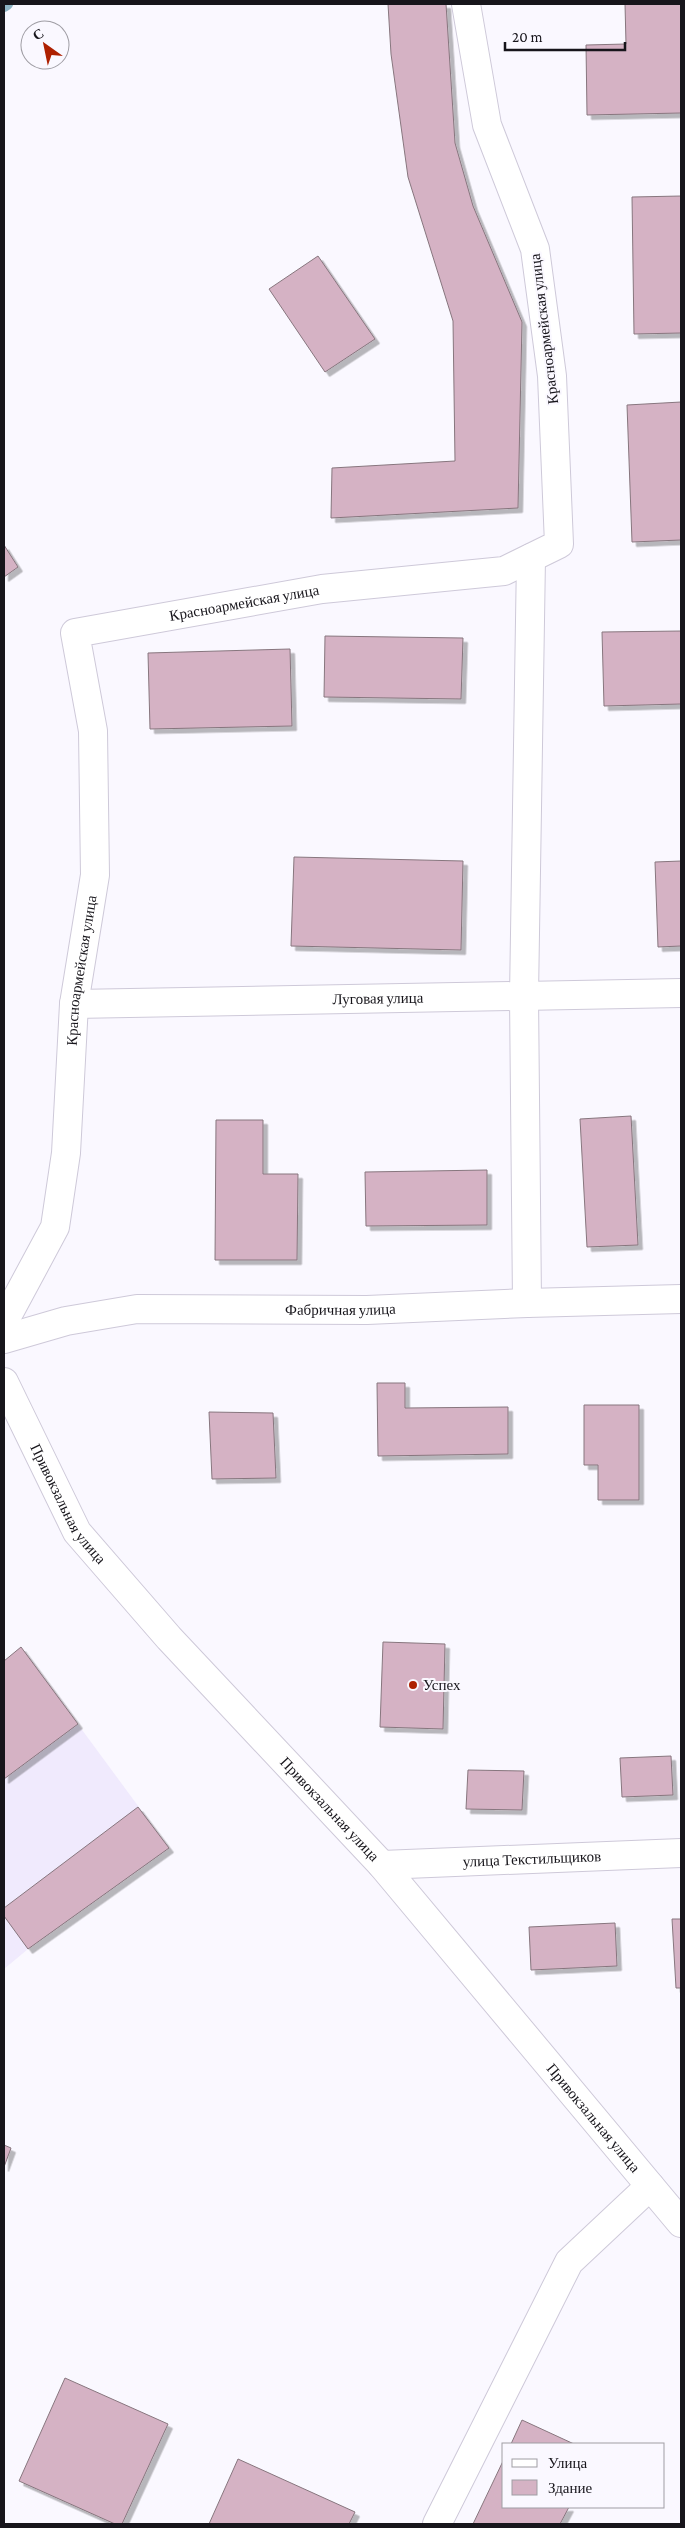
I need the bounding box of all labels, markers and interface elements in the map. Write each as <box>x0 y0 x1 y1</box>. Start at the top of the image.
north arrow <box>20 20 70 70</box>
scale bar <box>505 20 625 52</box>
text: С <box>29 25 47 44</box>
text: 20 m <box>512 29 543 45</box>
street label: Красноармейская улица <box>527 252 561 405</box>
street label: Красноармейская улица <box>168 582 321 624</box>
street label: Красноармейская улица <box>64 894 100 1046</box>
street label: Луговая улица <box>332 990 424 1007</box>
street label: Фабричная улица <box>285 1301 396 1318</box>
street label: Привокзальная улица <box>27 1441 109 1567</box>
place label: Успех <box>423 1677 461 1693</box>
marker: Успех <box>407 1679 419 1691</box>
street label: Привокзальная улица <box>277 1754 382 1865</box>
street label: улица Текстильщиков <box>462 1848 601 1870</box>
street label: Привокзальная улица <box>543 2060 643 2176</box>
legend <box>502 2443 665 2508</box>
text: Улица <box>548 2455 587 2471</box>
text: Здание <box>548 2480 592 2496</box>

